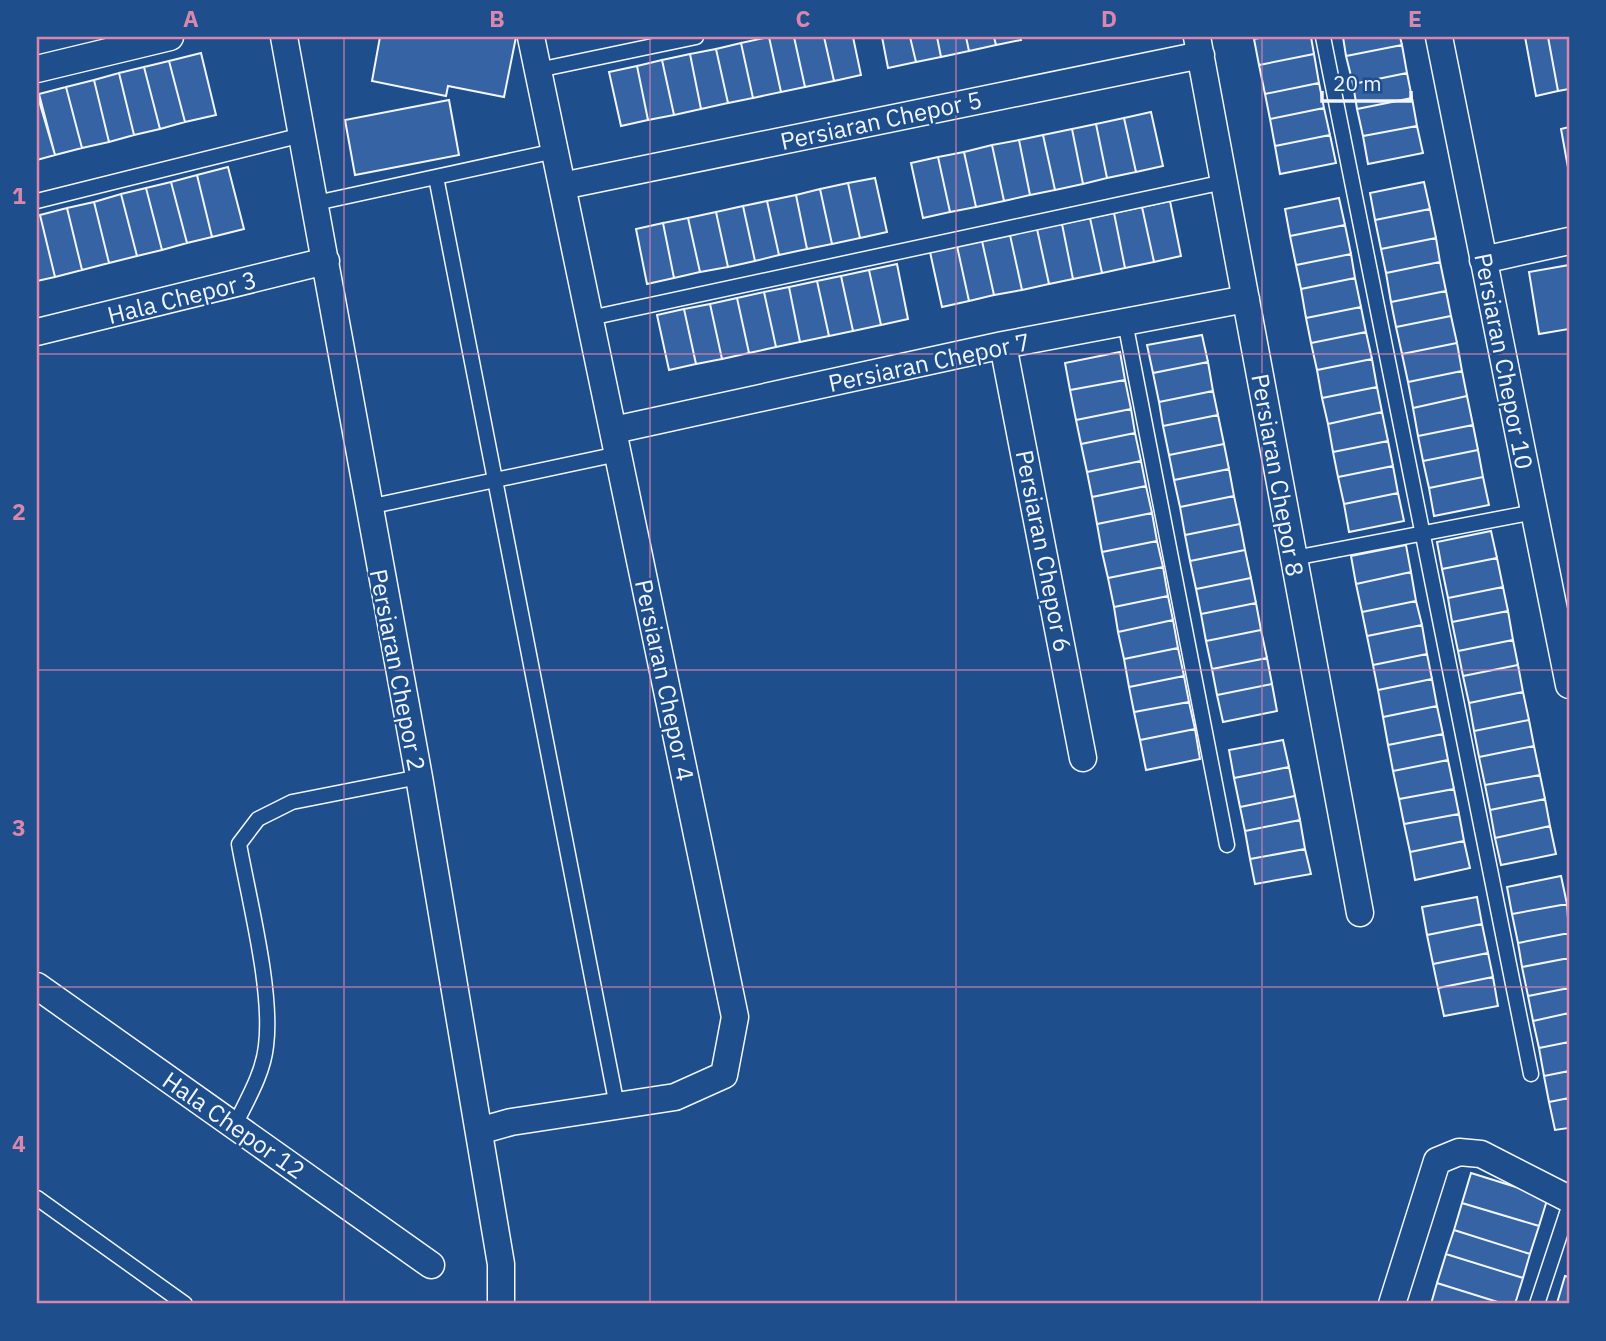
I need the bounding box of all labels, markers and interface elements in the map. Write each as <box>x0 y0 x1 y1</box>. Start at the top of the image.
text: A <box>183 3 199 33</box>
text: B <box>489 3 505 33</box>
text: C <box>796 3 811 33</box>
text: D <box>1101 3 1117 33</box>
text: E <box>1408 3 1422 33</box>
scale bar <box>1322 60 1412 104</box>
text: 20 m <box>1333 69 1382 97</box>
street label: Persiaran Chepor 5 <box>777 83 985 157</box>
text: 1 <box>12 180 26 210</box>
street label: Persiaran Chepor 10 <box>1467 250 1541 472</box>
street label: Hala Chepor 3 <box>104 263 260 331</box>
street label: Persiaran Chepor 7 <box>825 325 1033 399</box>
street label: Persiaran Chepor 8 <box>1244 371 1312 579</box>
street label: Persiaran Chepor 6 <box>1009 447 1079 655</box>
text: 2 <box>12 496 26 526</box>
street label: Persiaran Chepor 2 <box>363 566 433 774</box>
street label: Persiaran Chepor 4 <box>628 576 702 784</box>
text: 3 <box>12 812 26 842</box>
street label: Hala Chepor 12 <box>156 1064 312 1186</box>
text: 4 <box>12 1128 26 1158</box>

